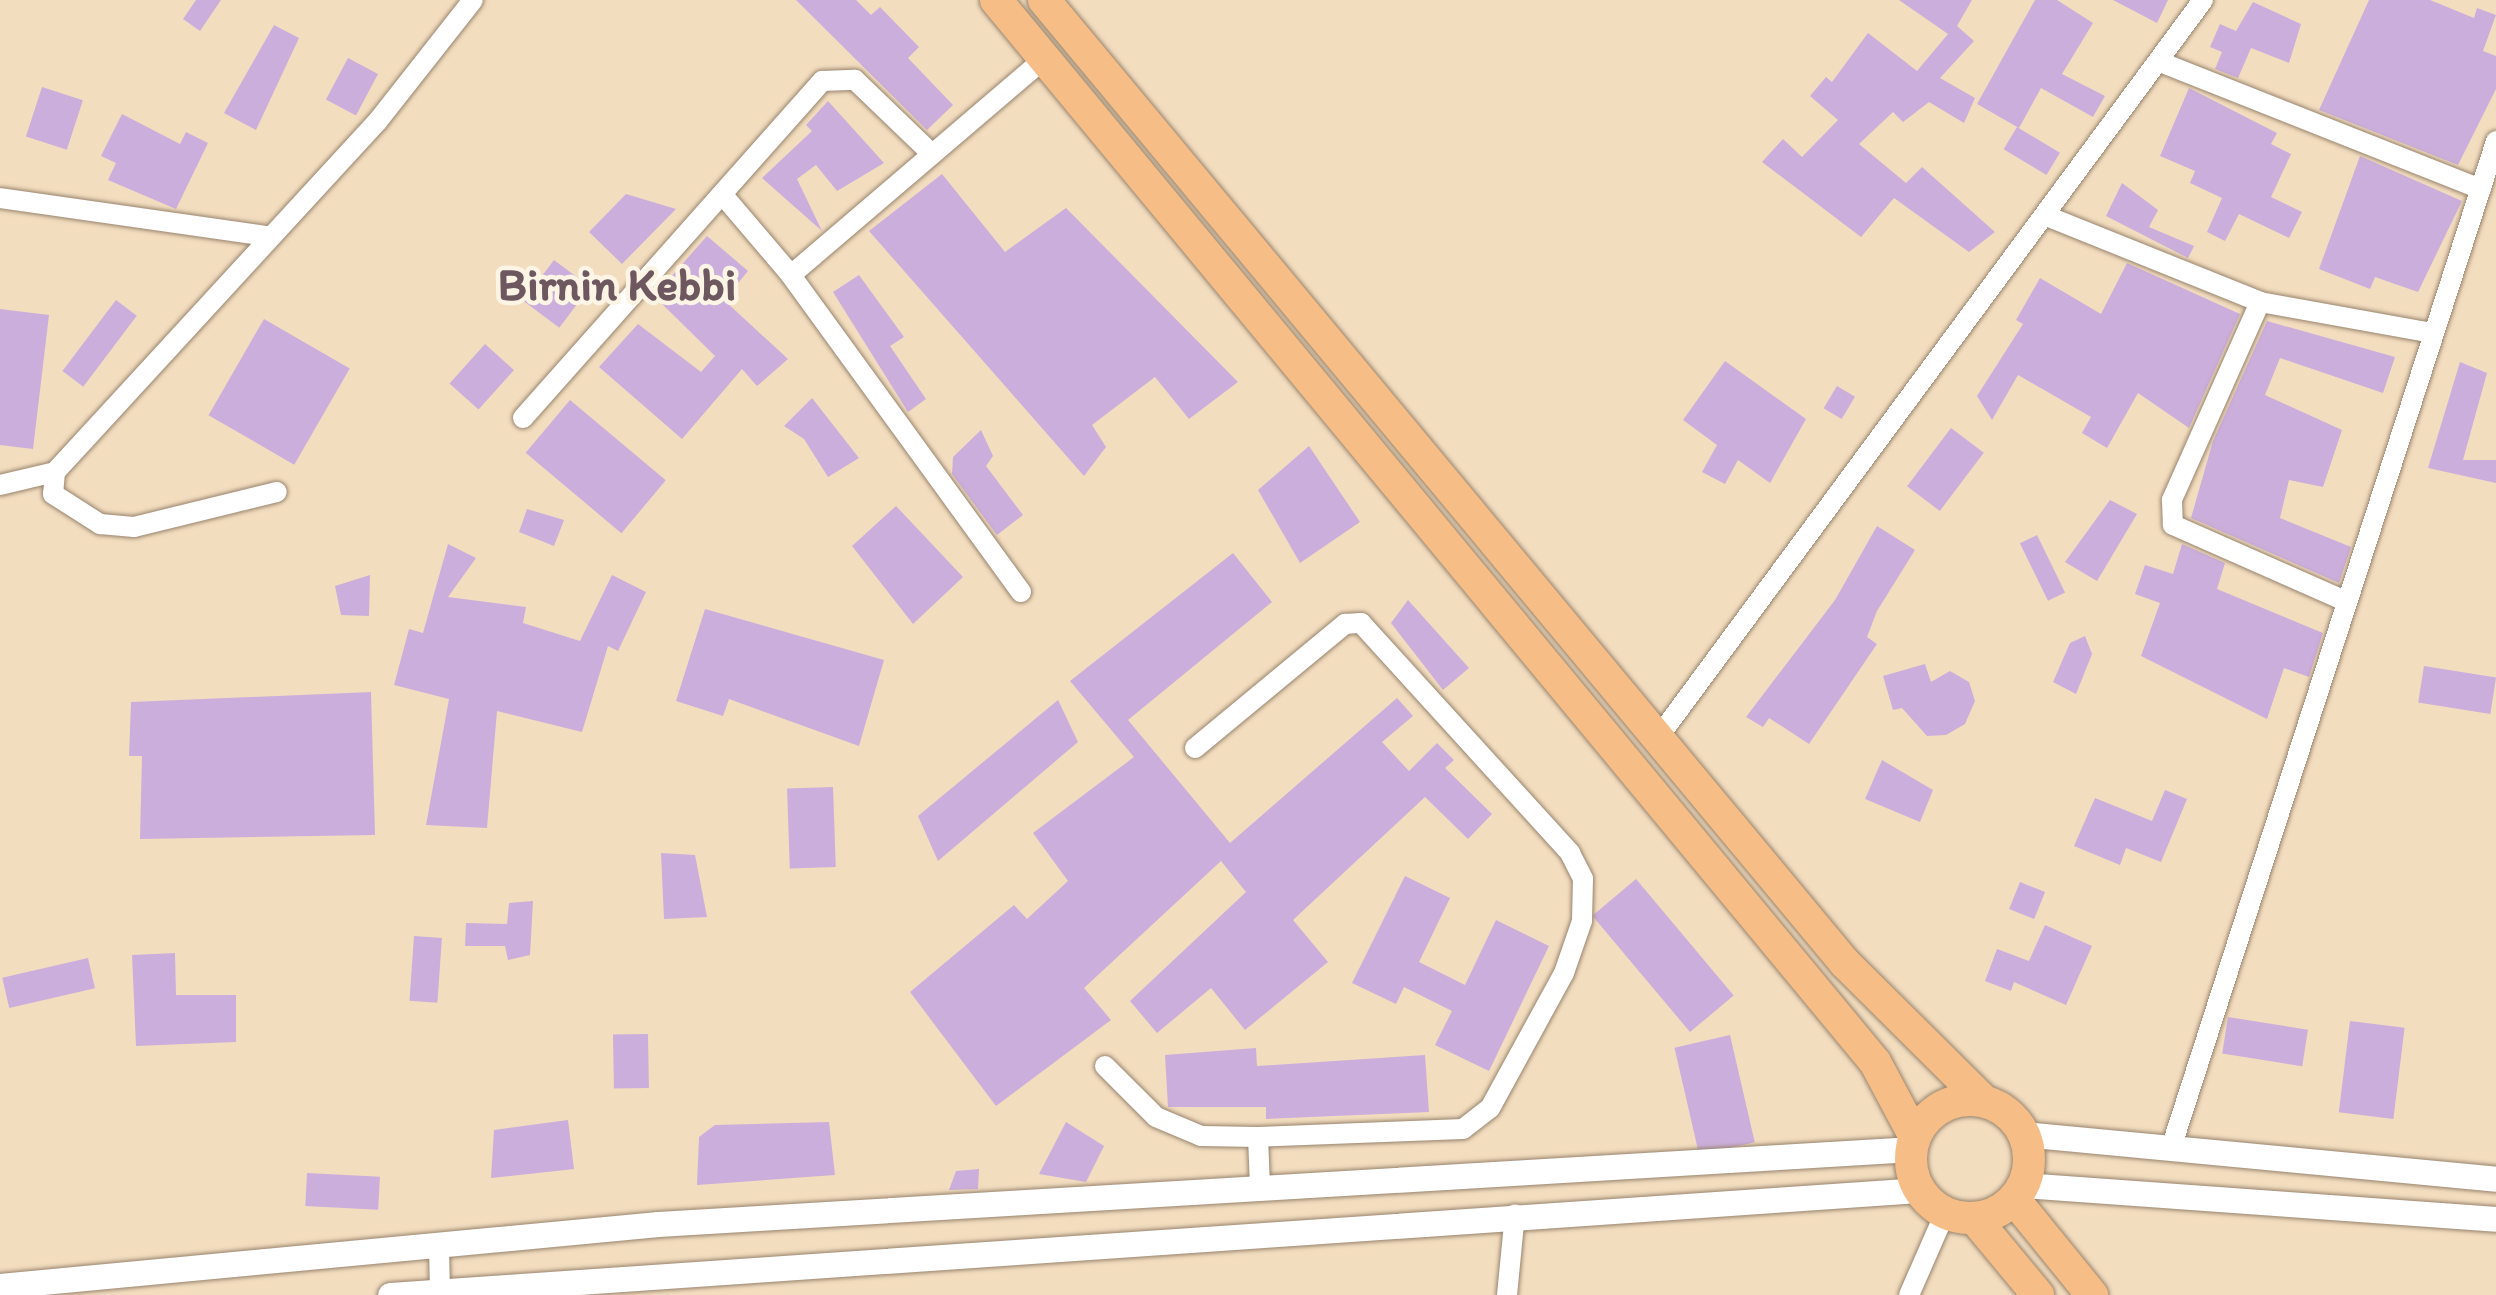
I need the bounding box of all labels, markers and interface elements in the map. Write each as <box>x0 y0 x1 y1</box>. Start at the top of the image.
district label: Birnin Kebbi <box>498 258 736 312</box>

